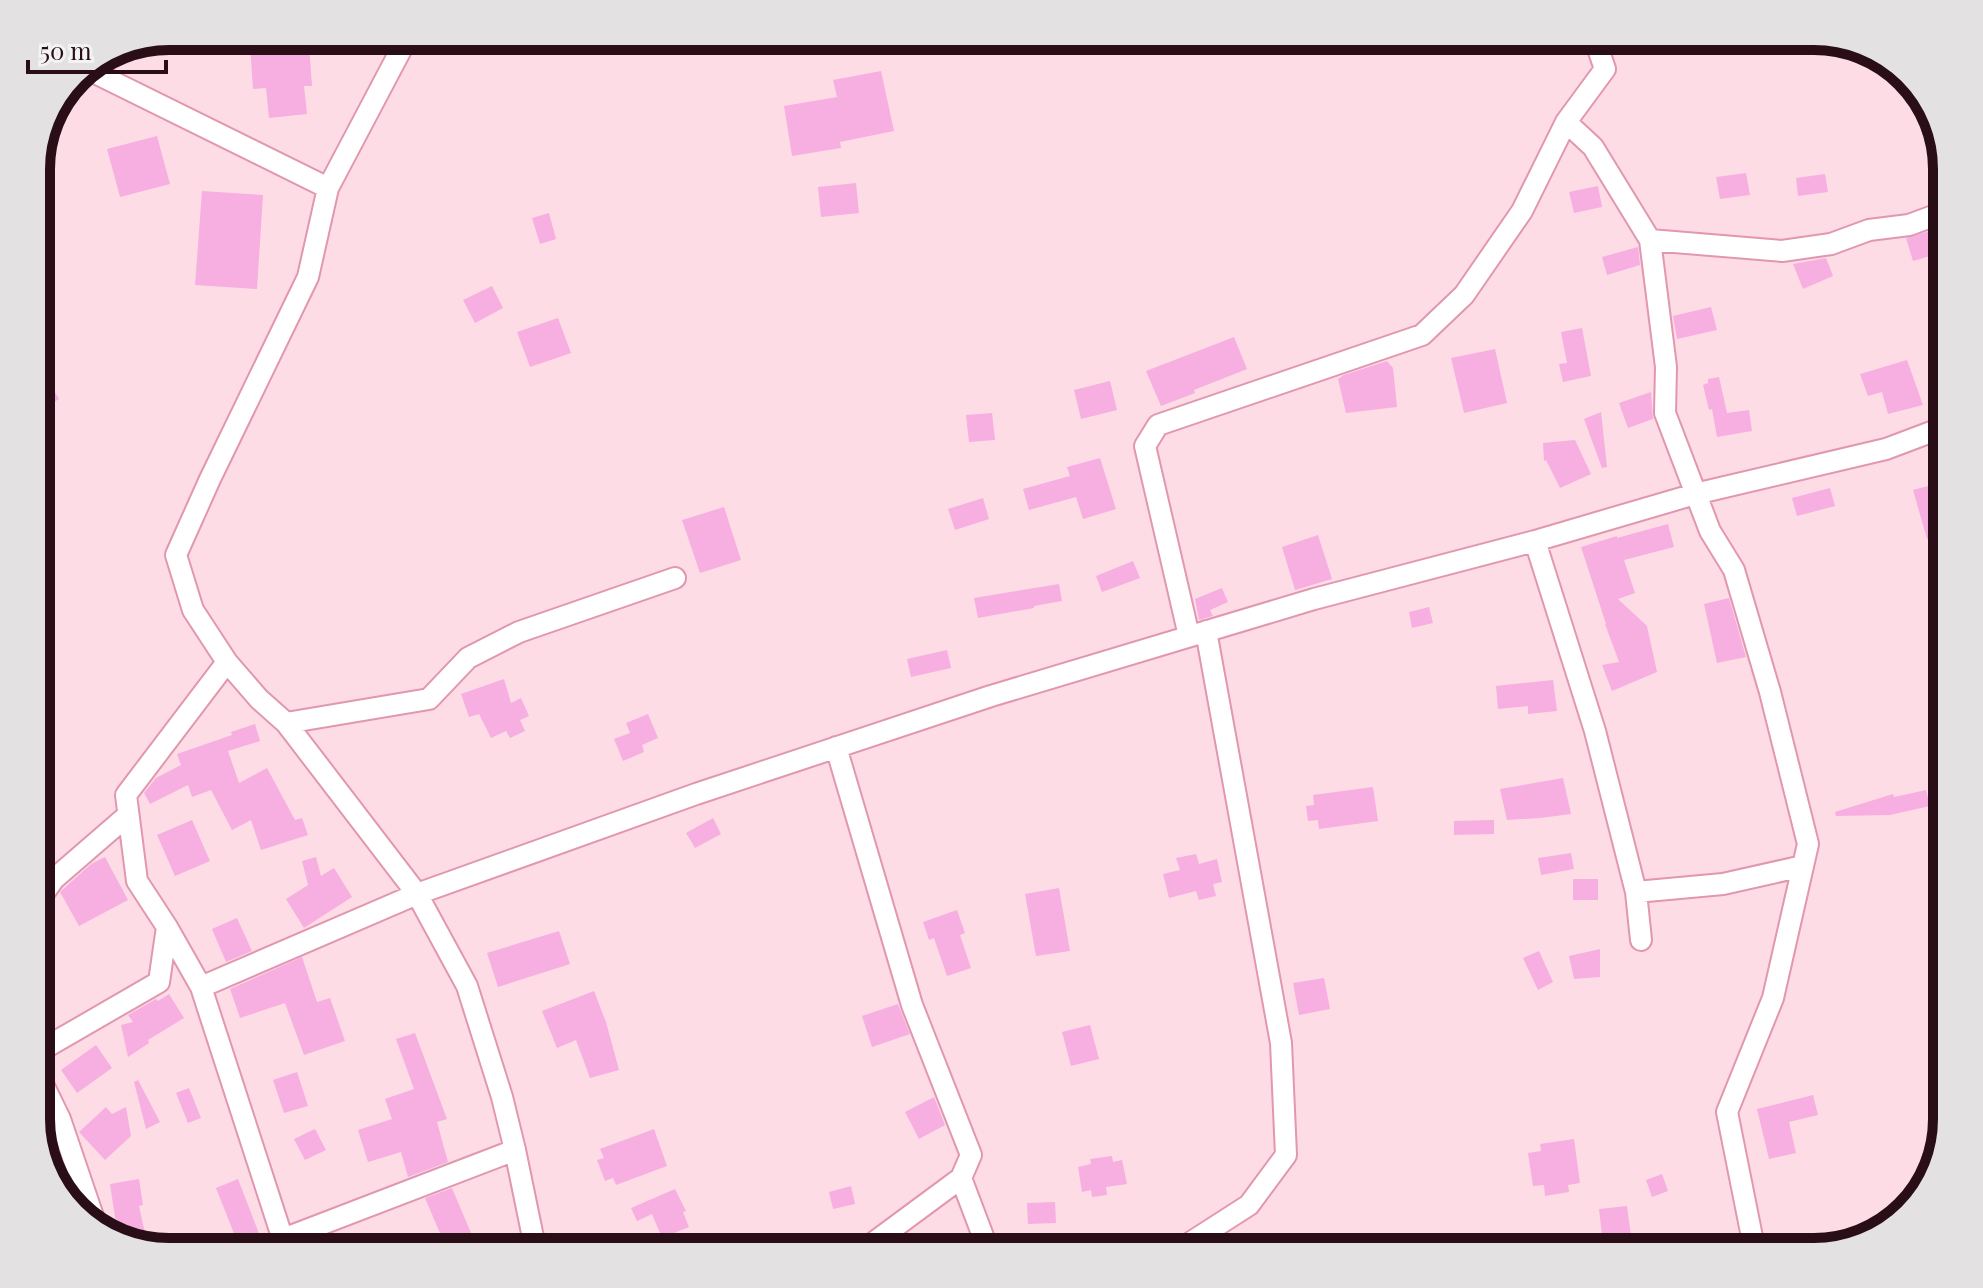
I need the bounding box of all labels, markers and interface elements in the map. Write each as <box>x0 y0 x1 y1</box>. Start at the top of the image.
scale bar <box>28 24 166 74</box>
text: 50 m <box>40 34 92 66</box>

